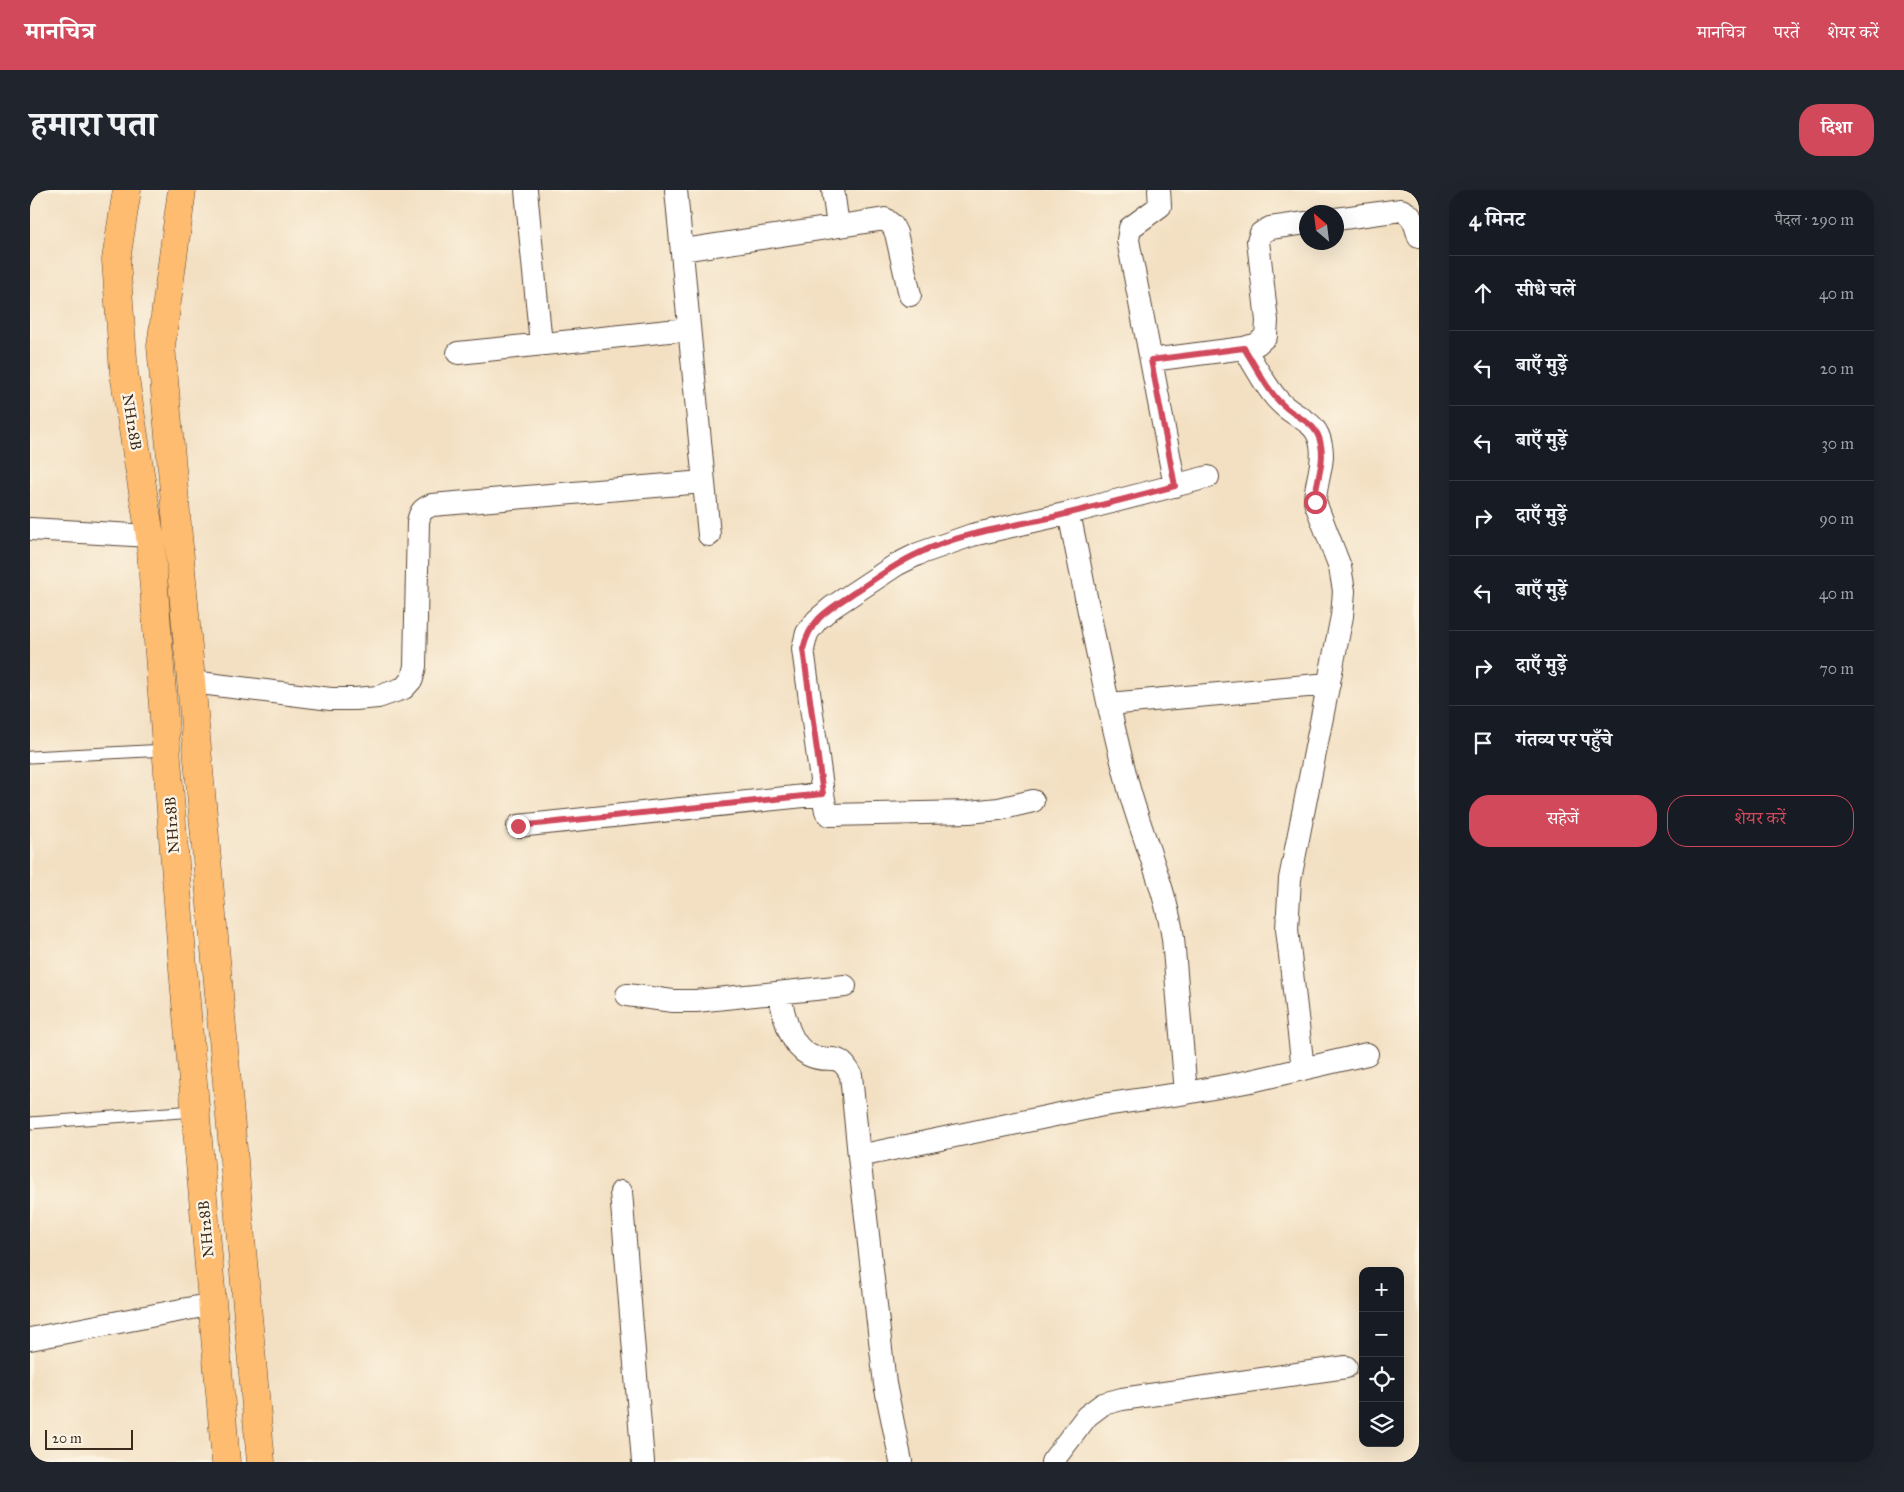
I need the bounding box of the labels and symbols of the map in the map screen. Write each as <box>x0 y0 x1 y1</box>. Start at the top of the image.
north arrow <box>1299 205 1344 250</box>
street label: NH128B <box>119 392 145 452</box>
route start <box>1304 491 1327 514</box>
street label: NH128B <box>161 796 183 854</box>
route end <box>507 815 530 838</box>
street label: NH128B <box>195 1200 217 1258</box>
scale bar <box>45 1427 132 1450</box>

